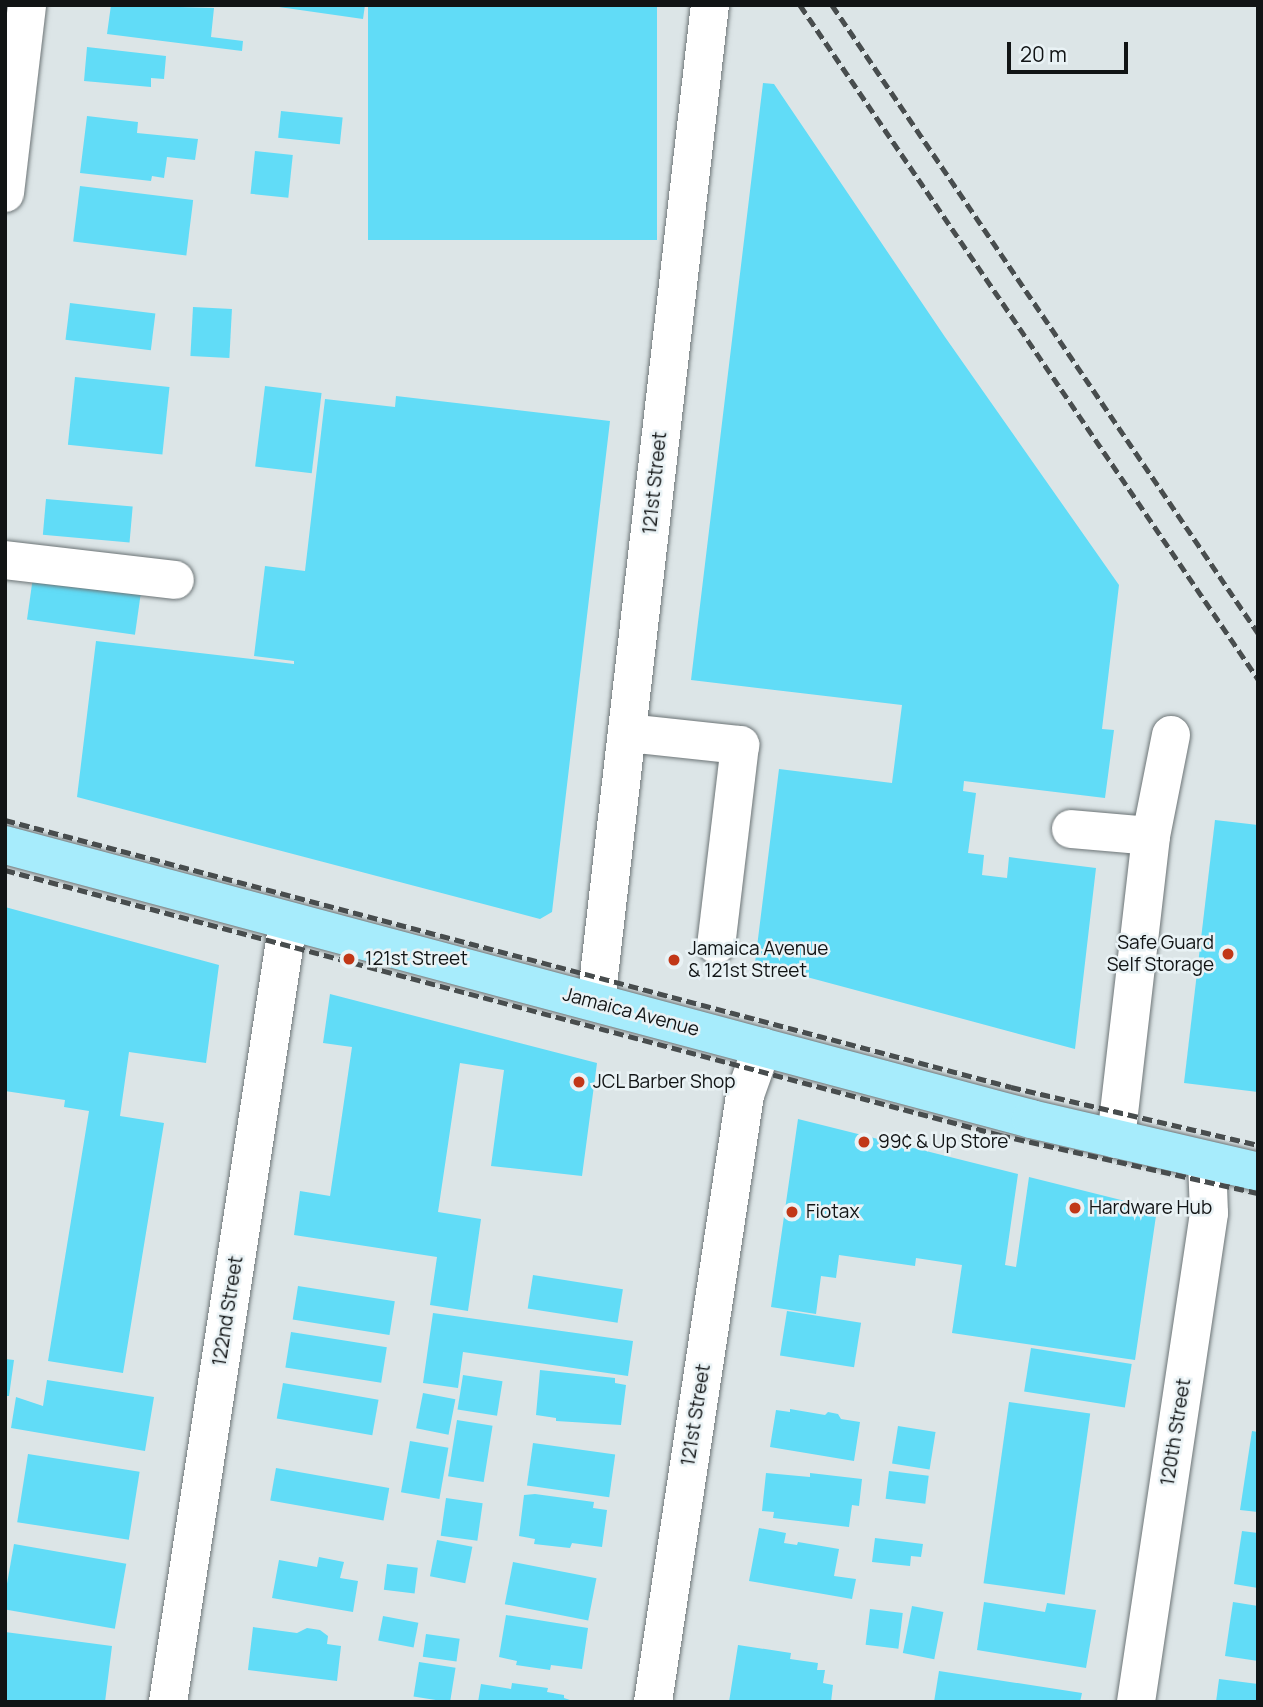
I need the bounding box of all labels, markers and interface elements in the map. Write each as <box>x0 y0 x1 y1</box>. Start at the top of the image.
scale bar <box>1011 28 1132 72</box>
text: 20 m <box>1020 40 1067 68</box>
street label: 121st Street <box>638 431 672 535</box>
place label: Safe Guard Self Storage <box>1107 932 1214 976</box>
place label: Jamaica Avenue & 121st Street <box>688 938 828 982</box>
marker: Safe Guard Self Storage <box>1220 946 1236 962</box>
place label: 121st Street <box>365 948 468 970</box>
marker: 121st Street <box>339 949 359 969</box>
marker: Jamaica Avenue & 121st Street <box>666 952 682 968</box>
street label: Jamaica Avenue <box>560 983 702 1041</box>
place label: JCL Barber Shop <box>593 1071 736 1093</box>
marker: JCL Barber Shop <box>571 1074 587 1090</box>
place label: 99¢ & Up Store <box>878 1131 1008 1153</box>
marker: 99¢ & Up Store <box>856 1134 872 1150</box>
place label: Hardware Hub <box>1089 1197 1212 1219</box>
marker: Hardware Hub <box>1067 1200 1083 1216</box>
place label: Fiotax <box>806 1201 859 1223</box>
marker: Fiotax <box>784 1204 800 1220</box>
street label: 122nd Street <box>208 1254 248 1368</box>
street label: 121st Street <box>677 1362 715 1468</box>
street label: 120th Street <box>1156 1377 1196 1487</box>

